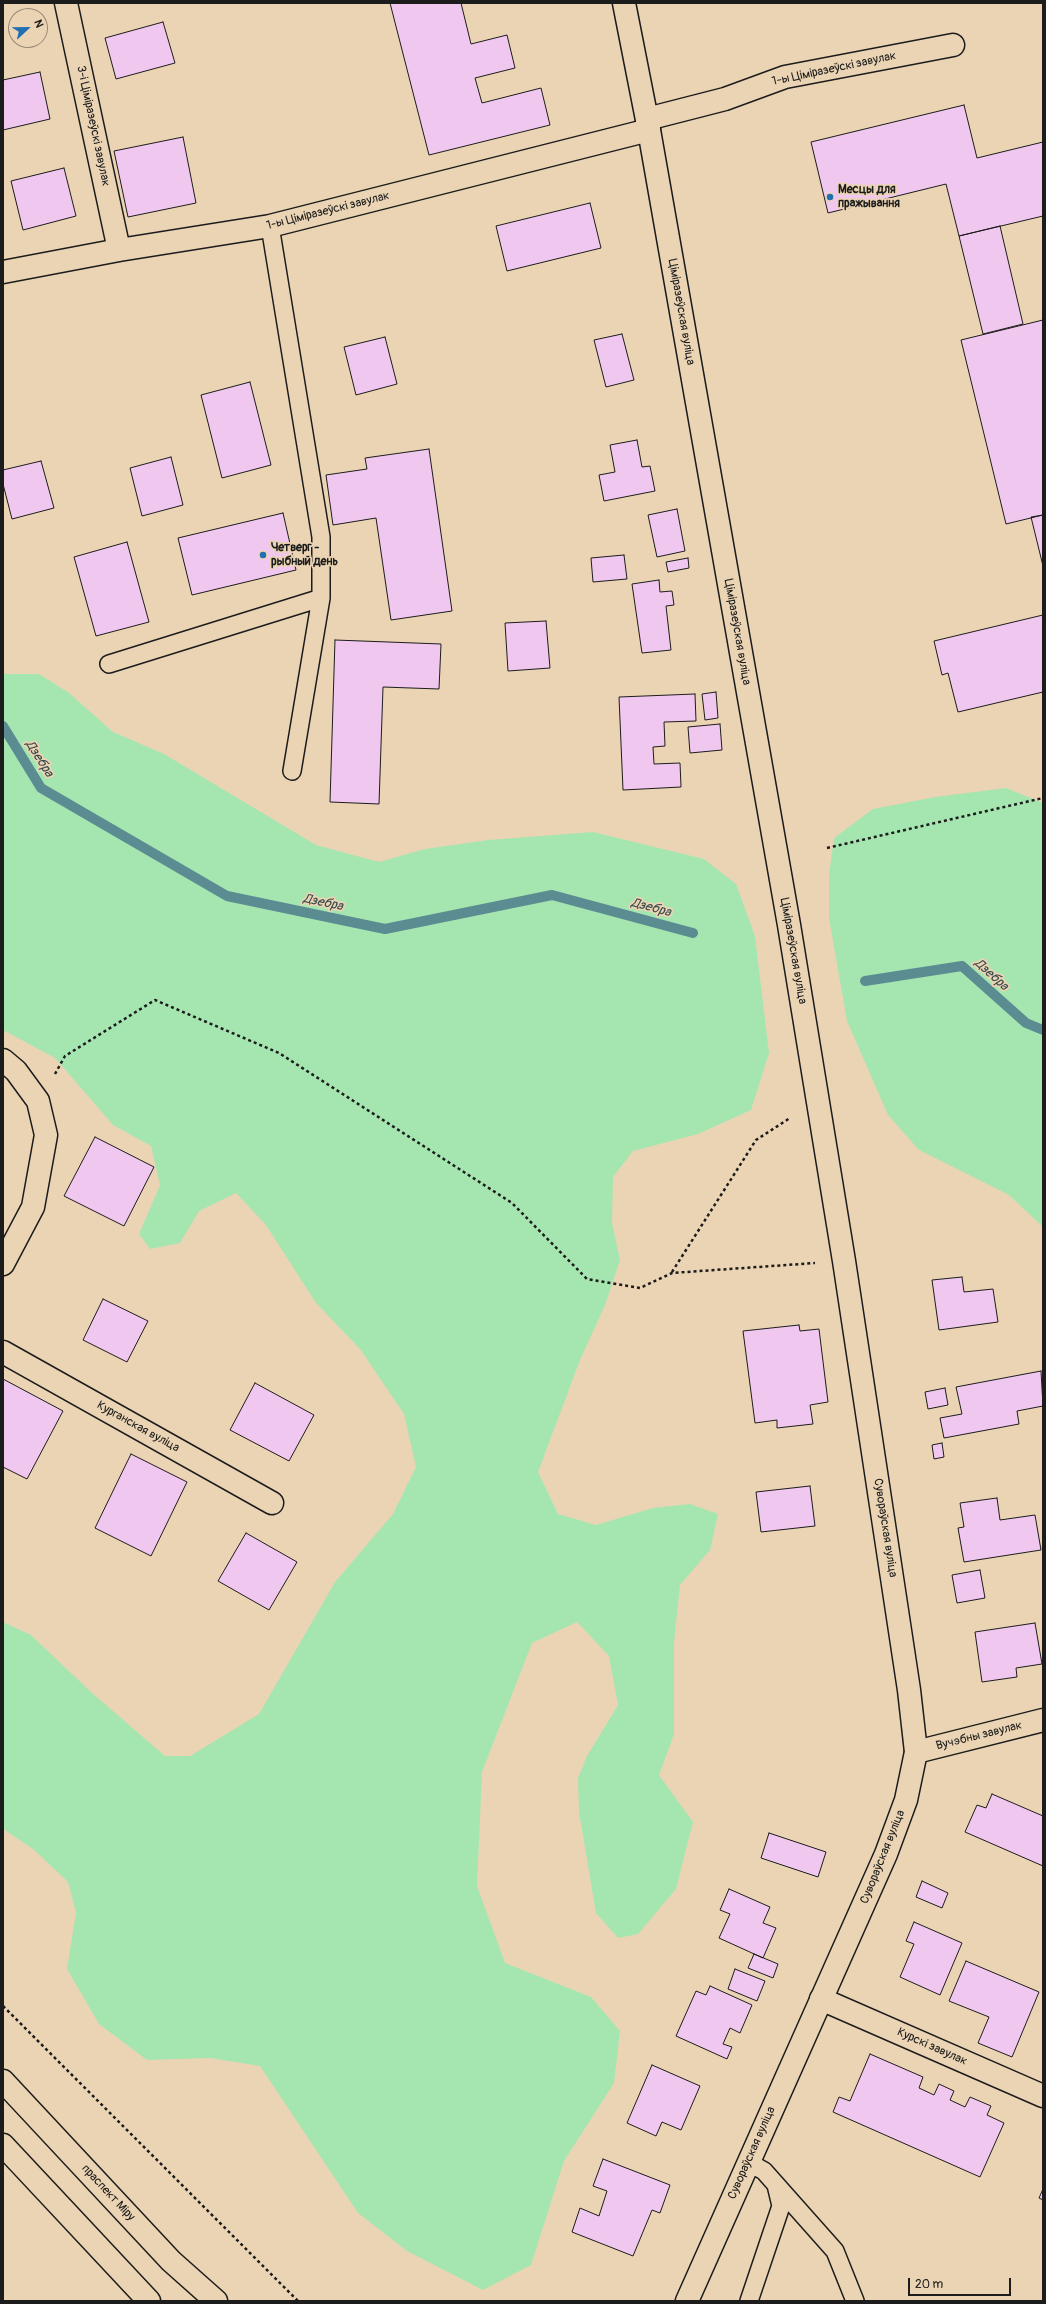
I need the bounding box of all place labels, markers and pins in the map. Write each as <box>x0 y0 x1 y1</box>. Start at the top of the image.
place label: Месцы для пражывання <box>838 183 900 211</box>
marker: Месцы для пражывання <box>825 192 835 202</box>
place label: Четверг - рыбный день <box>271 541 338 569</box>
marker: Четверг - рыбный день <box>258 550 268 560</box>

